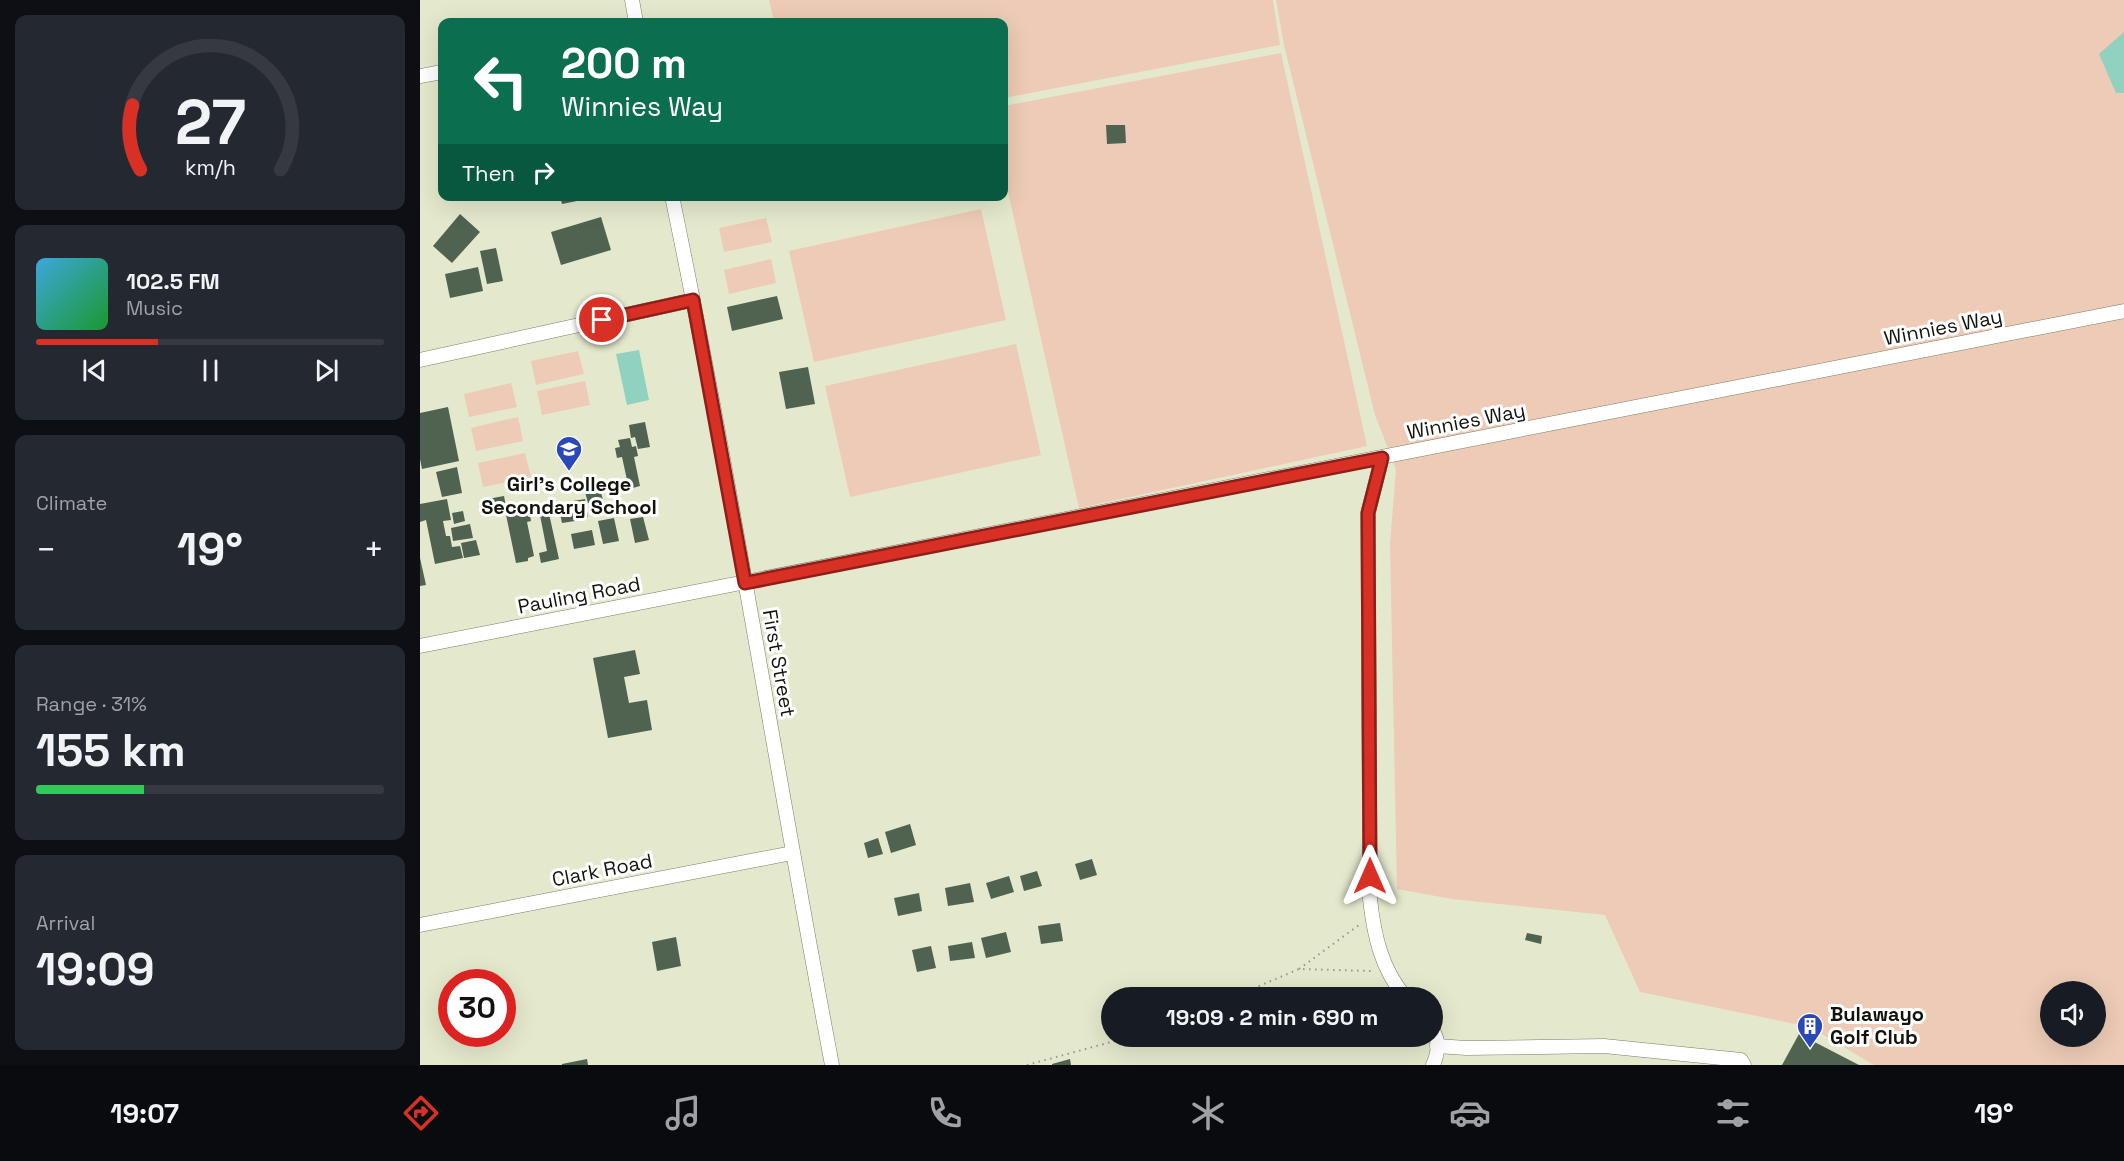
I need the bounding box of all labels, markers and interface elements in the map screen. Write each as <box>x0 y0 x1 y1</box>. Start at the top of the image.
text: 200 m <box>561 37 687 90</box>
icon: left <box>462 42 540 120</box>
text: 27 <box>174 83 246 162</box>
text: Winnies Way <box>561 89 723 124</box>
text: km/h <box>184 154 236 181</box>
icon: right <box>527 156 560 189</box>
text: Then <box>462 159 515 187</box>
text: 102.5 FM <box>126 267 220 295</box>
pin <box>576 294 627 345</box>
text: Music <box>126 295 183 321</box>
icon: arrive <box>585 303 618 336</box>
street label: Winnies Way <box>1882 303 2004 351</box>
icon: previous <box>78 354 111 387</box>
icon: pause <box>194 354 227 387</box>
icon: next <box>310 354 343 387</box>
street label: Winnies Way <box>1405 397 1527 445</box>
school or university icon: Girl's College Secondary School <box>554 434 584 472</box>
place label: Girl's College Secondary School <box>481 471 657 520</box>
text: Climate <box>36 490 107 516</box>
text: 19° <box>177 521 243 578</box>
text: − <box>36 529 56 571</box>
text: + <box>364 529 384 571</box>
street label: Pauling Road <box>515 570 643 620</box>
street label: First Street <box>757 607 801 719</box>
text: Range · 31% <box>36 691 147 717</box>
text: 155 km <box>36 722 186 779</box>
position arrow <box>1338 844 1402 908</box>
street label: Clark Road <box>550 848 654 892</box>
text: Arrival <box>36 910 95 936</box>
text: 19:09 <box>36 941 155 998</box>
speed limit sign: 30 <box>438 969 516 1047</box>
map controls <box>2040 981 2106 1047</box>
button: sound <box>2040 981 2106 1047</box>
place label: Bulawayo Golf Club <box>1830 1001 1924 1050</box>
text: 19:09 · 2 min · 690 m <box>1166 1003 1378 1031</box>
building icon: Bulawayo Golf Club <box>1795 1011 1825 1049</box>
icon: directions <box>400 1092 442 1134</box>
icon: music <box>662 1092 704 1134</box>
icon: phone <box>924 1092 966 1134</box>
icon: climate <box>1187 1092 1229 1134</box>
icon: car <box>1449 1092 1491 1134</box>
icon: filters <box>1712 1092 1754 1134</box>
text: 19:07 <box>110 1096 179 1131</box>
text: 19° <box>1974 1096 2014 1131</box>

